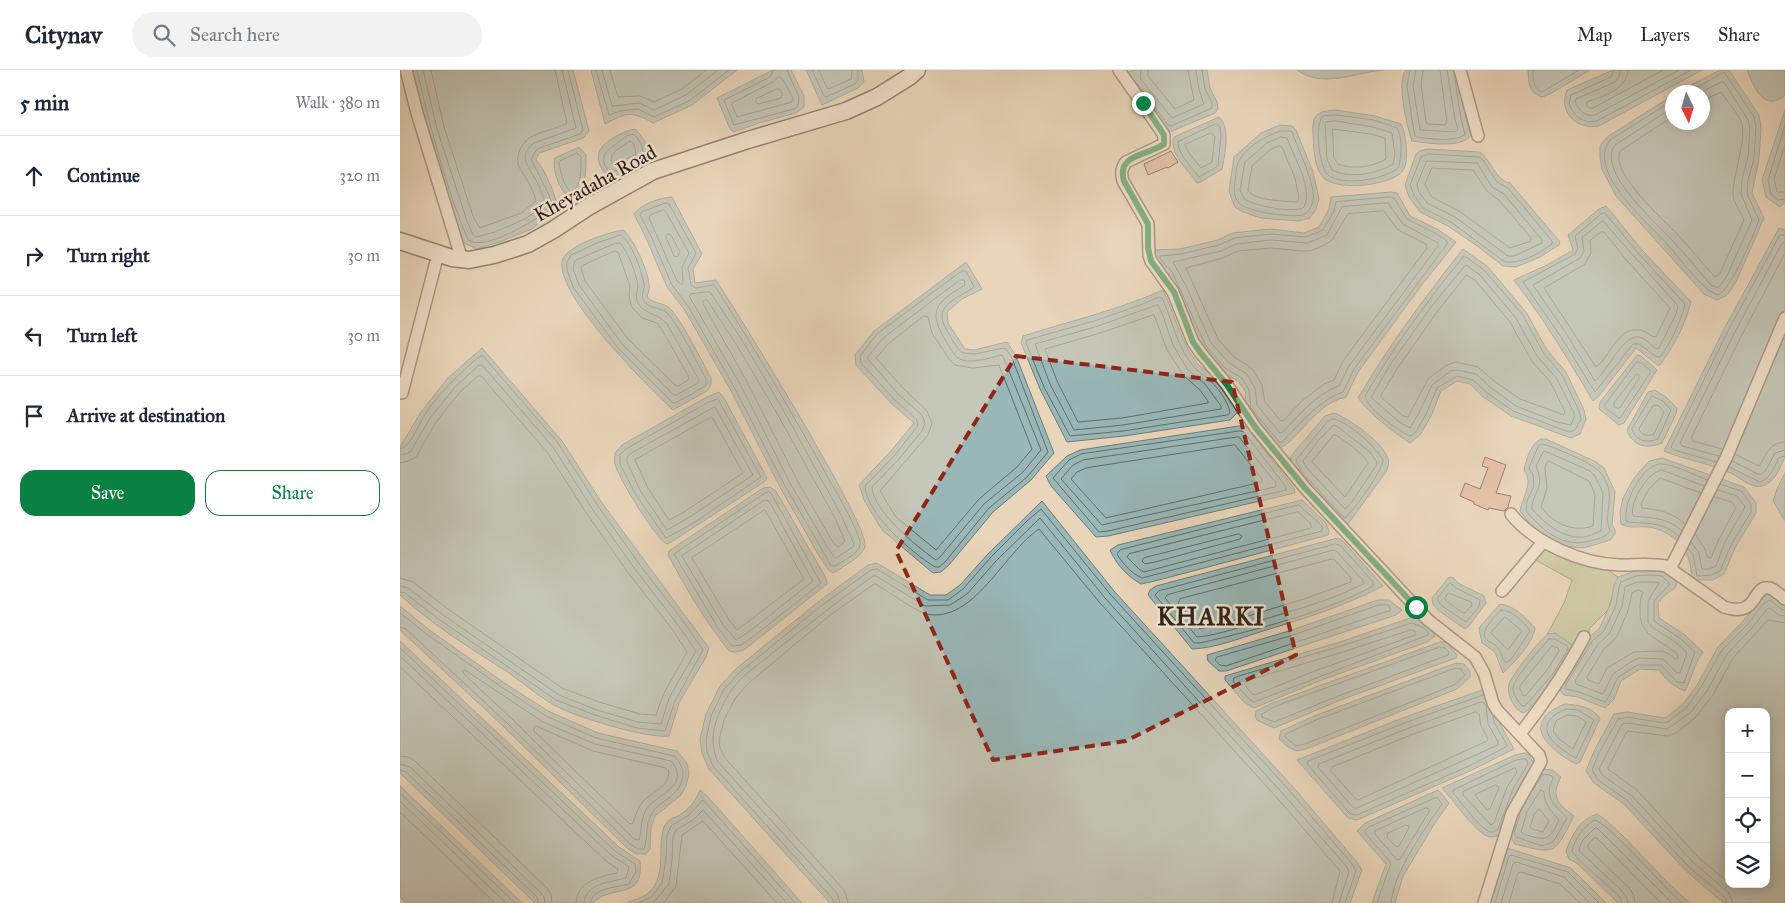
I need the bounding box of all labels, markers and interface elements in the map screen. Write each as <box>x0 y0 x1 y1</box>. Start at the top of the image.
search box <box>132 12 482 57</box>
text: Citynav <box>25 20 102 50</box>
icon: search <box>150 21 178 49</box>
text: Search here <box>190 23 280 46</box>
text: Map <box>1577 24 1612 46</box>
text: Layers <box>1640 24 1690 46</box>
text: Share <box>1718 24 1760 46</box>
north arrow <box>1665 85 1710 130</box>
text: 5 min <box>20 90 69 116</box>
route end <box>1132 92 1155 115</box>
text: Walk · 380 m <box>296 93 380 112</box>
street label: Kheyadaha Road <box>530 139 660 227</box>
icon: ahead <box>20 162 48 190</box>
text: Continue <box>67 164 140 187</box>
text: 320 m <box>340 166 380 185</box>
icon: right <box>20 242 48 270</box>
text: Turn right <box>67 244 150 267</box>
text: 30 m <box>347 246 380 265</box>
icon: left <box>20 322 48 350</box>
text: Turn left <box>67 324 137 347</box>
text: 30 m <box>347 326 380 345</box>
icon: arrive <box>20 402 48 430</box>
text: Arrive at destination <box>67 404 225 427</box>
button: Save <box>20 470 195 516</box>
button: Share <box>205 470 380 516</box>
route start <box>1405 596 1428 619</box>
district label: KHARKI <box>1157 601 1265 632</box>
map controls <box>1725 708 1770 888</box>
button: + <box>1725 708 1770 753</box>
button: − <box>1725 753 1770 798</box>
button: locate <box>1725 798 1770 843</box>
button: layers <box>1725 843 1770 888</box>

